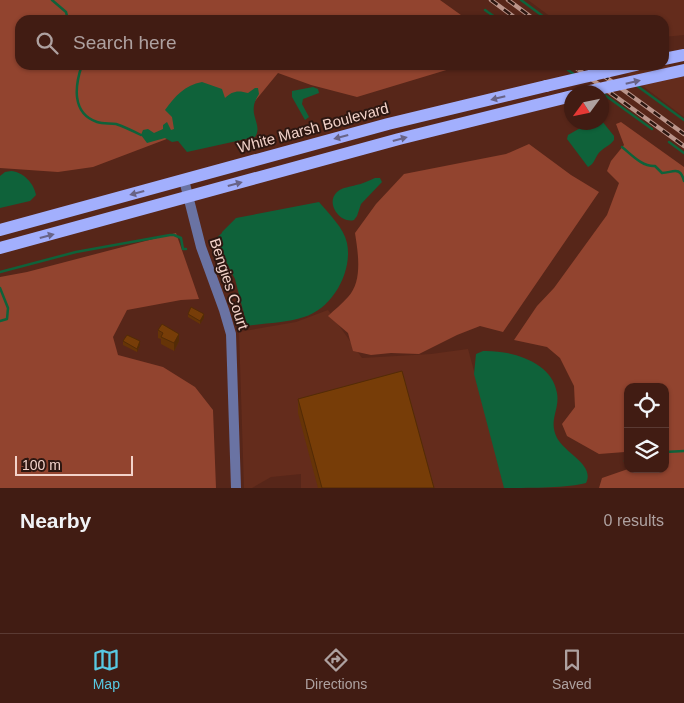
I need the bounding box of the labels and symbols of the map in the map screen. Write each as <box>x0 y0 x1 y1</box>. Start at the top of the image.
one-way arrow <box>625 78 640 86</box>
north arrow <box>564 85 609 130</box>
one-way arrow <box>491 94 506 102</box>
street label: White Marsh Boulevard <box>235 99 390 156</box>
one-way arrow <box>333 134 348 142</box>
one-way arrow <box>392 135 407 143</box>
one-way arrow <box>228 180 243 188</box>
one-way arrow <box>129 190 144 198</box>
one-way arrow <box>40 231 55 239</box>
street label: Bengies Court <box>207 236 253 332</box>
scale bar <box>15 453 132 476</box>

